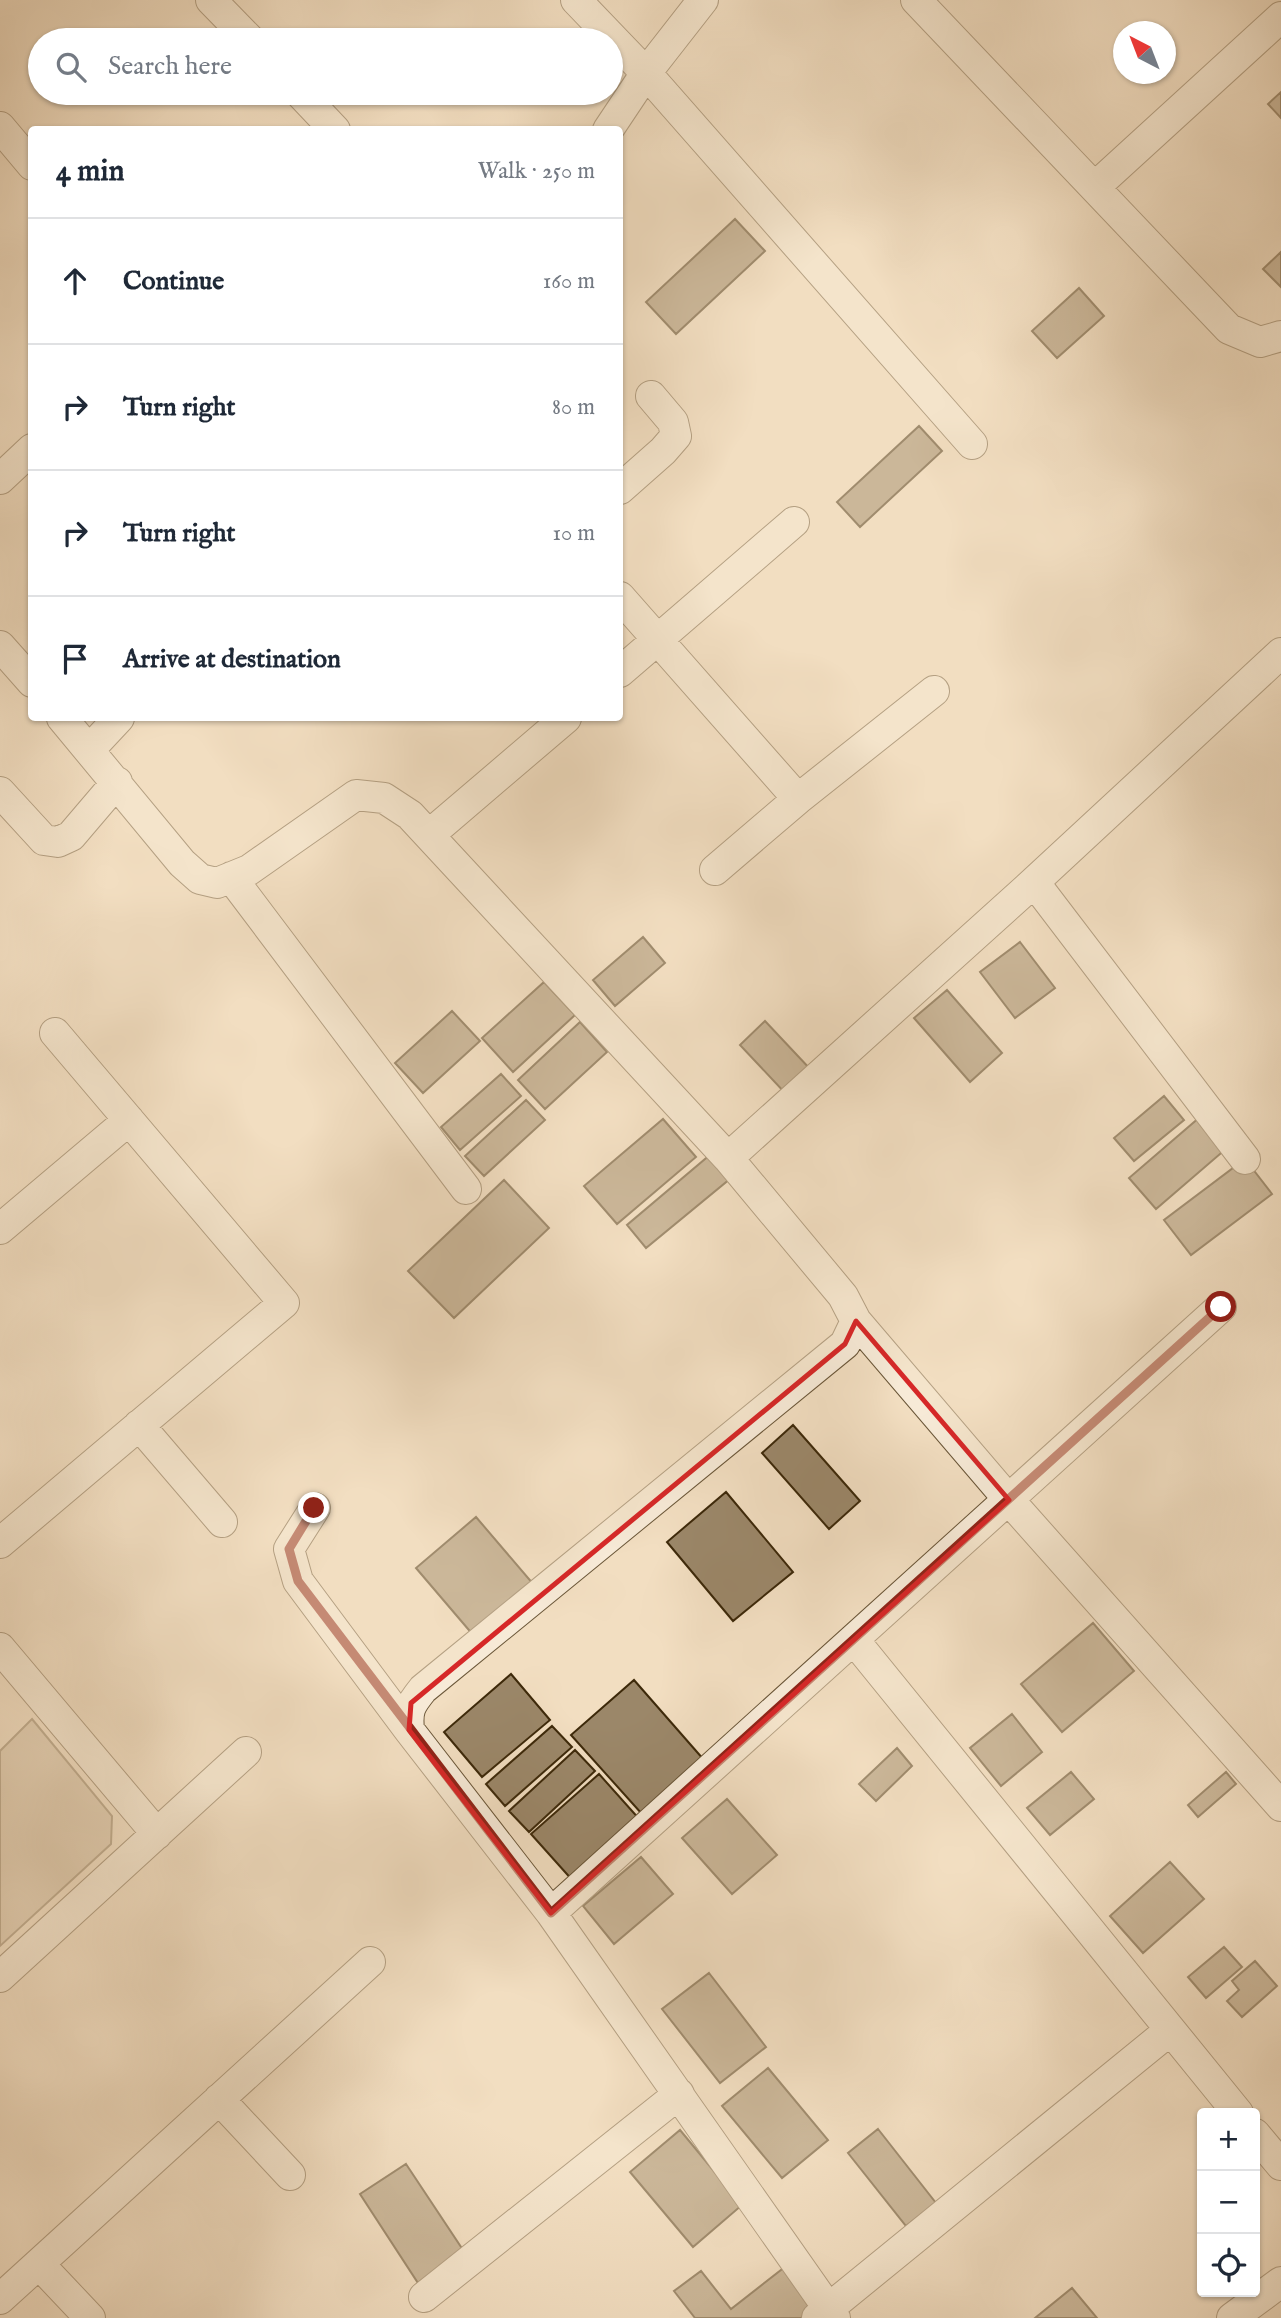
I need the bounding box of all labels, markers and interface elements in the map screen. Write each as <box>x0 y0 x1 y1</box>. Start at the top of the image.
north arrow <box>1113 21 1176 84</box>
search box <box>28 28 623 105</box>
icon: search <box>52 48 90 86</box>
text: Search here <box>108 50 232 83</box>
text: 4 min <box>56 153 124 191</box>
text: Walk · 250 m <box>478 157 595 186</box>
icon: ahead <box>56 262 94 300</box>
text: Continue <box>123 265 224 298</box>
text: 160 m <box>543 267 595 296</box>
icon: right <box>56 388 94 426</box>
text: Turn right <box>123 391 236 424</box>
text: 80 m <box>552 393 595 422</box>
icon: right <box>56 514 94 552</box>
text: Turn right <box>123 517 236 550</box>
text: 10 m <box>552 519 595 548</box>
icon: arrive <box>56 640 94 678</box>
text: Arrive at destination <box>123 643 341 676</box>
route start <box>1205 1291 1236 1322</box>
route end <box>298 1492 329 1523</box>
map controls <box>1197 2108 1260 2297</box>
button: + <box>1197 2108 1260 2171</box>
button: − <box>1197 2171 1260 2234</box>
button: locate <box>1197 2234 1260 2297</box>

